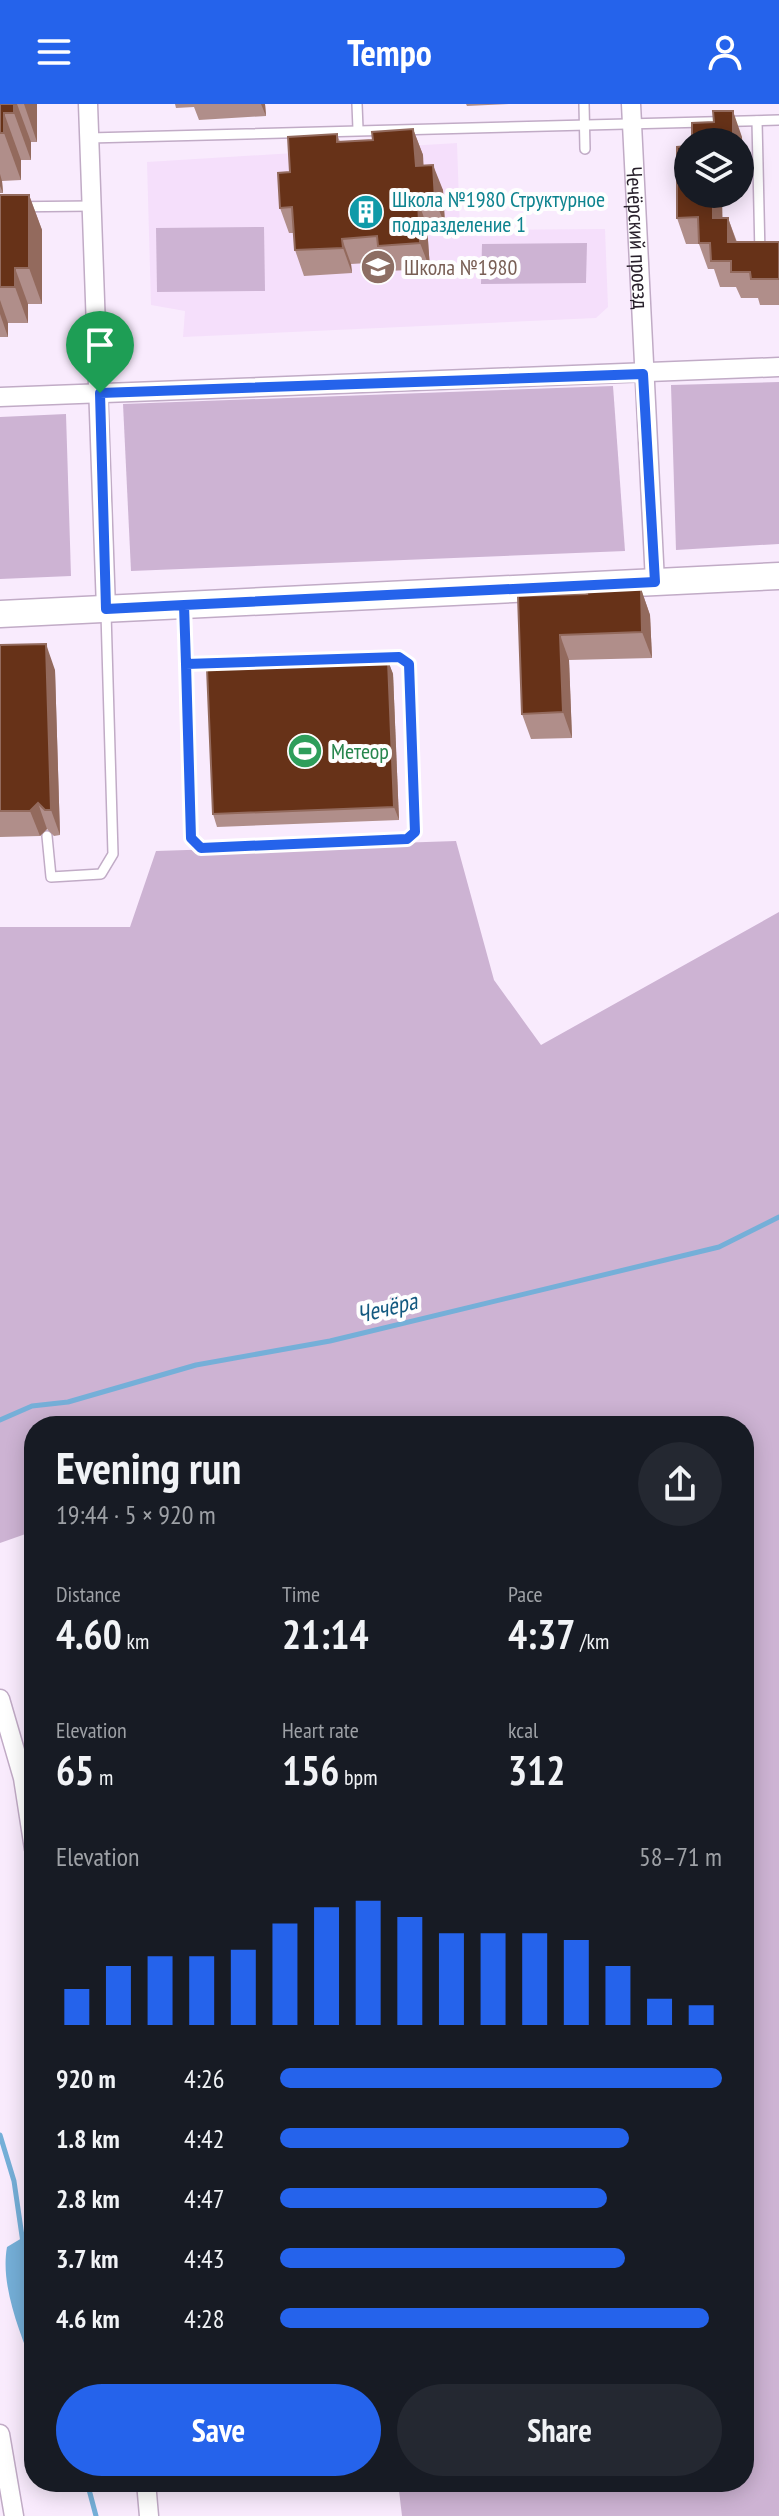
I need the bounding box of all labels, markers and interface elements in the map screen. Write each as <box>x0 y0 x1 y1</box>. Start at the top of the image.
text: Tempo <box>347 29 432 76</box>
icon: menu <box>32 30 76 74</box>
icon: person <box>703 30 747 74</box>
map controls <box>674 128 754 208</box>
button: layers <box>674 128 754 208</box>
street label: Чечёрский проезд <box>620 166 655 310</box>
place label: Школа №1980 Структурное подразделение 1 <box>392 185 605 238</box>
building icon: Школа №1980 Структурное подразделение 1 <box>347 193 385 231</box>
school or university icon: Школа №1980 <box>359 248 397 286</box>
place label: Школа №1980 <box>404 253 517 281</box>
pin <box>66 311 134 393</box>
icon: arrive <box>78 323 122 367</box>
sports icon: Метеор <box>286 732 324 770</box>
place label: Метеор <box>331 737 389 765</box>
water label: Чечёра <box>354 1285 422 1330</box>
text: Evening run <box>56 1439 241 1496</box>
button: share <box>638 1442 722 1526</box>
text: 19:44 · 5 × 920 m <box>56 1498 216 1531</box>
text: Distance <box>56 1580 121 1608</box>
text: Time <box>282 1580 320 1608</box>
text: Pace <box>508 1580 543 1608</box>
text: 4.60 <box>56 1608 122 1660</box>
text: 21:14 <box>282 1608 369 1660</box>
text: 4:37 <box>508 1608 575 1660</box>
text: km <box>122 1627 149 1655</box>
text: /km <box>575 1627 609 1655</box>
text: Elevation <box>56 1716 127 1744</box>
text: Heart rate <box>282 1716 359 1744</box>
text: kcal <box>508 1716 538 1744</box>
text: 65 <box>56 1744 94 1796</box>
text: 156 <box>282 1744 339 1796</box>
text: 312 <box>508 1744 565 1796</box>
text: m <box>94 1763 113 1791</box>
text: bpm <box>339 1763 377 1791</box>
text: Elevation <box>56 1840 139 1873</box>
text: 58–71 m <box>639 1840 722 1873</box>
text: 920 m <box>56 2062 116 2095</box>
text: 4:26 <box>184 2062 224 2095</box>
text: 1.8 km <box>56 2122 120 2155</box>
text: 4:42 <box>184 2122 224 2155</box>
text: 2.8 km <box>56 2182 120 2215</box>
text: 4:47 <box>184 2182 224 2215</box>
text: 3.7 km <box>56 2242 119 2275</box>
text: 4:43 <box>184 2242 224 2275</box>
text: 4.6 km <box>56 2302 120 2335</box>
text: 4:28 <box>184 2302 224 2335</box>
button: Save <box>56 2384 381 2476</box>
button: Share <box>397 2384 722 2476</box>

